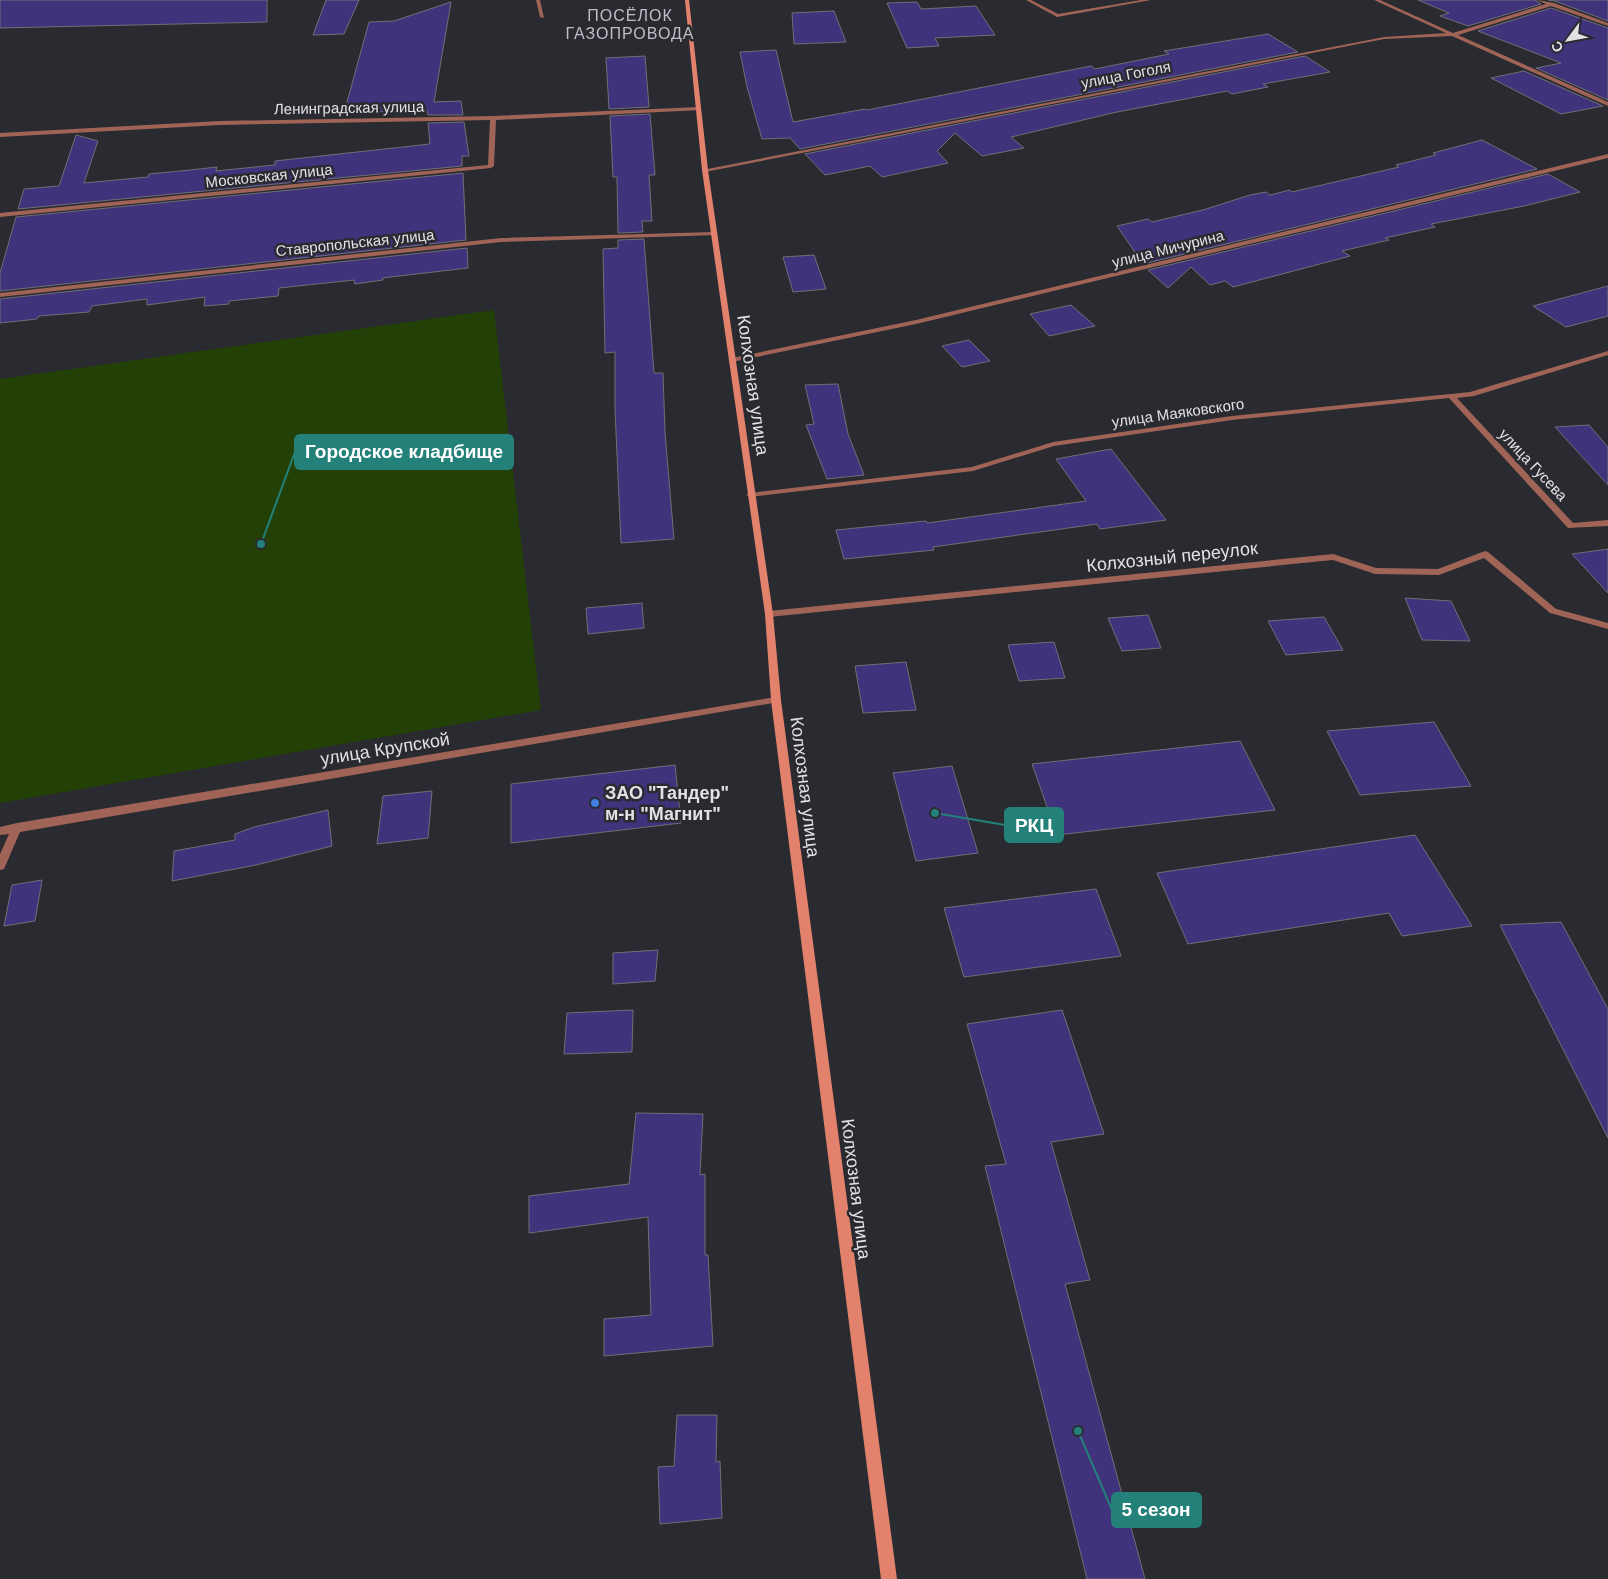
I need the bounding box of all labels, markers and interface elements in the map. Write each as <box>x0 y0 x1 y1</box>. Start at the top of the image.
district label: ПОСЁЛОК ГАЗОПРОВОДА <box>565 7 695 42</box>
north arrow <box>1543 15 1593 65</box>
text: С <box>1548 38 1566 55</box>
street label: улица Гоголя <box>1080 57 1172 92</box>
street label: Ленинградская улица <box>274 98 425 117</box>
street label: Московская улица <box>205 160 334 191</box>
street label: Ставропольская улица <box>275 226 436 259</box>
street label: улица Мичурина <box>1110 226 1226 271</box>
street label: Колхозная улица <box>733 313 773 457</box>
street label: улица Маяковского <box>1111 395 1245 430</box>
street label: улица Гусева <box>1496 425 1571 505</box>
callout: Городское кладбище <box>295 435 513 469</box>
text: Городское кладбище <box>305 441 503 462</box>
street label: Колхозный переулок <box>1085 538 1259 576</box>
street label: Колхозная улица <box>786 715 824 859</box>
street label: улица Крупской <box>319 729 451 769</box>
place label: ЗАО "Тандер" м-н "Магнит" <box>605 783 729 824</box>
marker: ЗАО "Тандер" м-н "Магнит" <box>589 797 601 809</box>
callout: РКЦ <box>1005 808 1063 842</box>
text: РКЦ <box>1015 815 1053 836</box>
street label: Колхозная улица <box>837 1117 875 1261</box>
callout: 5 сезон <box>1112 1493 1201 1527</box>
text: 5 сезон <box>1121 1499 1191 1520</box>

